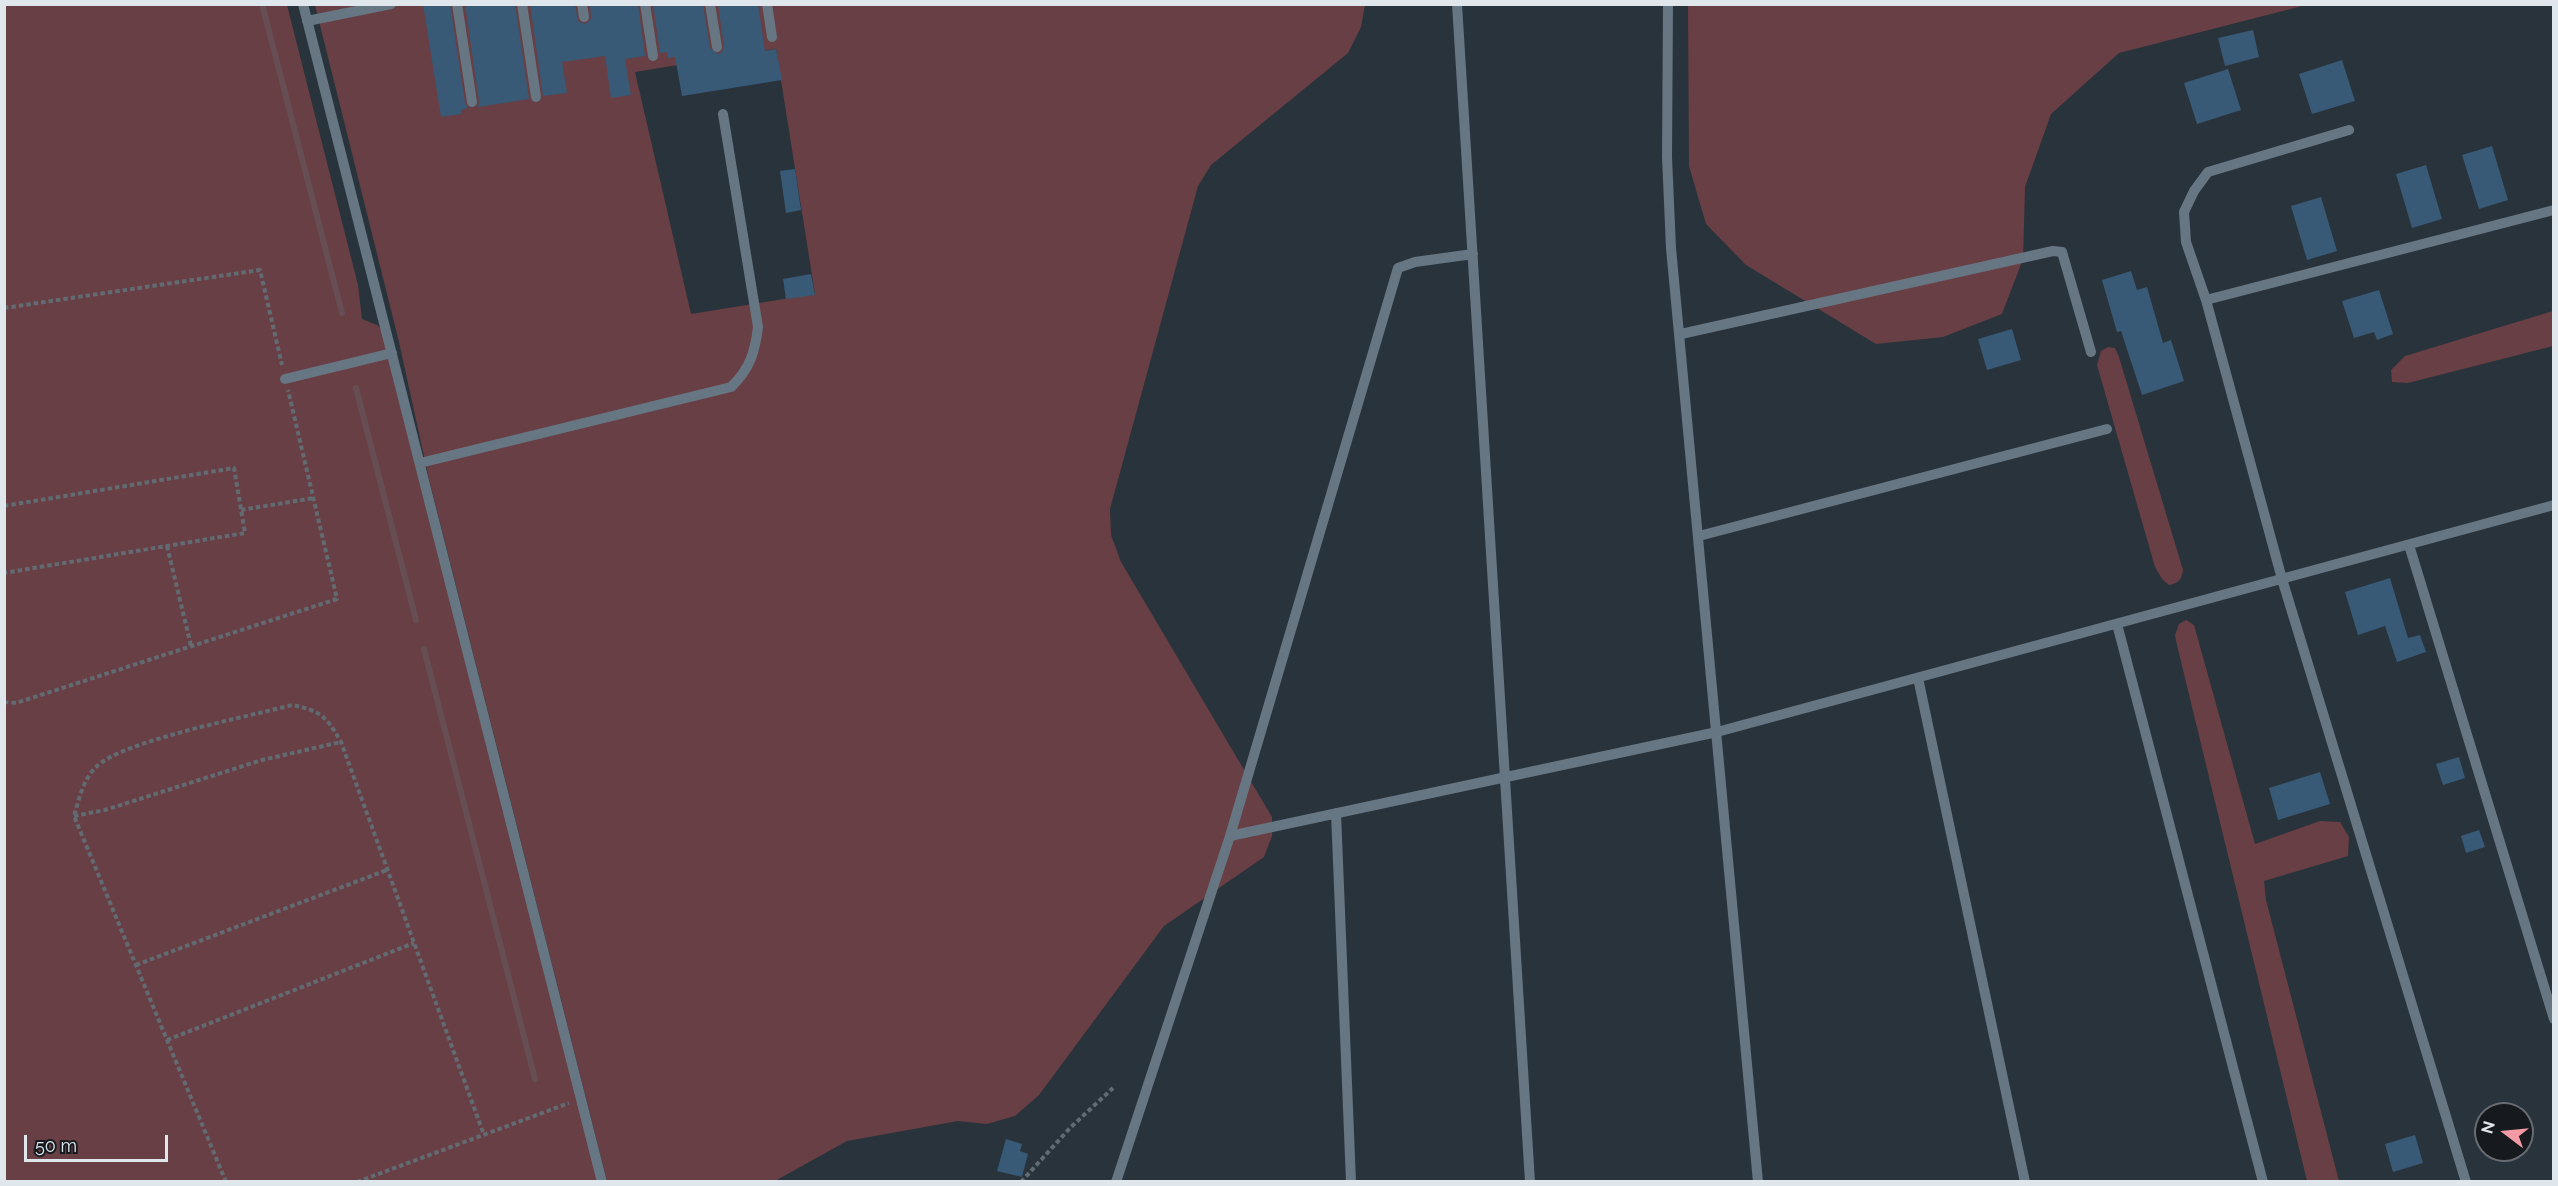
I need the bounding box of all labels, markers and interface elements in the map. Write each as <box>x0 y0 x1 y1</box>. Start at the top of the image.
north arrow <box>2474 1102 2534 1162</box>
text: N <box>2477 1119 2499 1136</box>
scale bar <box>27 1123 171 1161</box>
text: 50 m <box>35 1135 77 1156</box>

